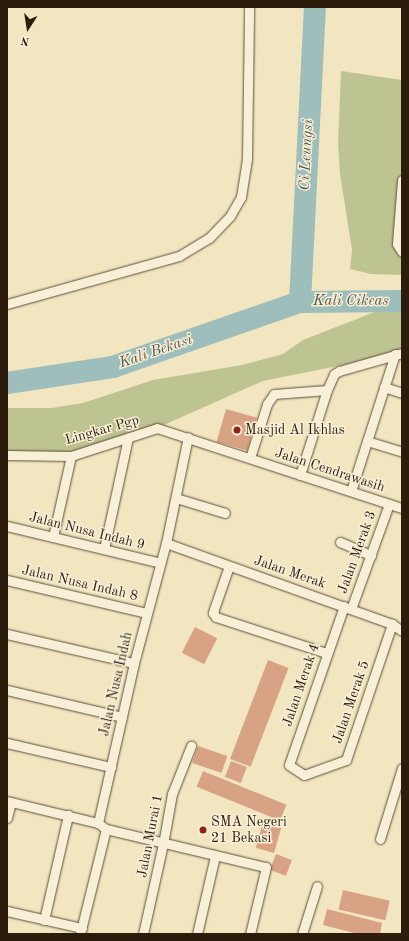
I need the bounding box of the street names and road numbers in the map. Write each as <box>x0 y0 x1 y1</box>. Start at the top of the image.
street label: Lingkar Pgp <box>63 411 141 449</box>
street label: Jalan Cendrawasih <box>273 444 387 496</box>
street label: Jalan Nusa Indah 9 <box>27 508 147 554</box>
street label: Jalan Merak 3 <box>334 508 380 596</box>
street label: Jalan Merak <box>252 552 328 592</box>
street label: Jalan Nusa Indah 8 <box>20 561 140 605</box>
street label: Jalan Nusa Indah <box>96 630 136 738</box>
street label: Jalan Merak 4 <box>279 641 323 729</box>
street label: Jalan Merak 5 <box>329 658 373 746</box>
street label: Jalan Murai 1 <box>134 793 166 879</box>

